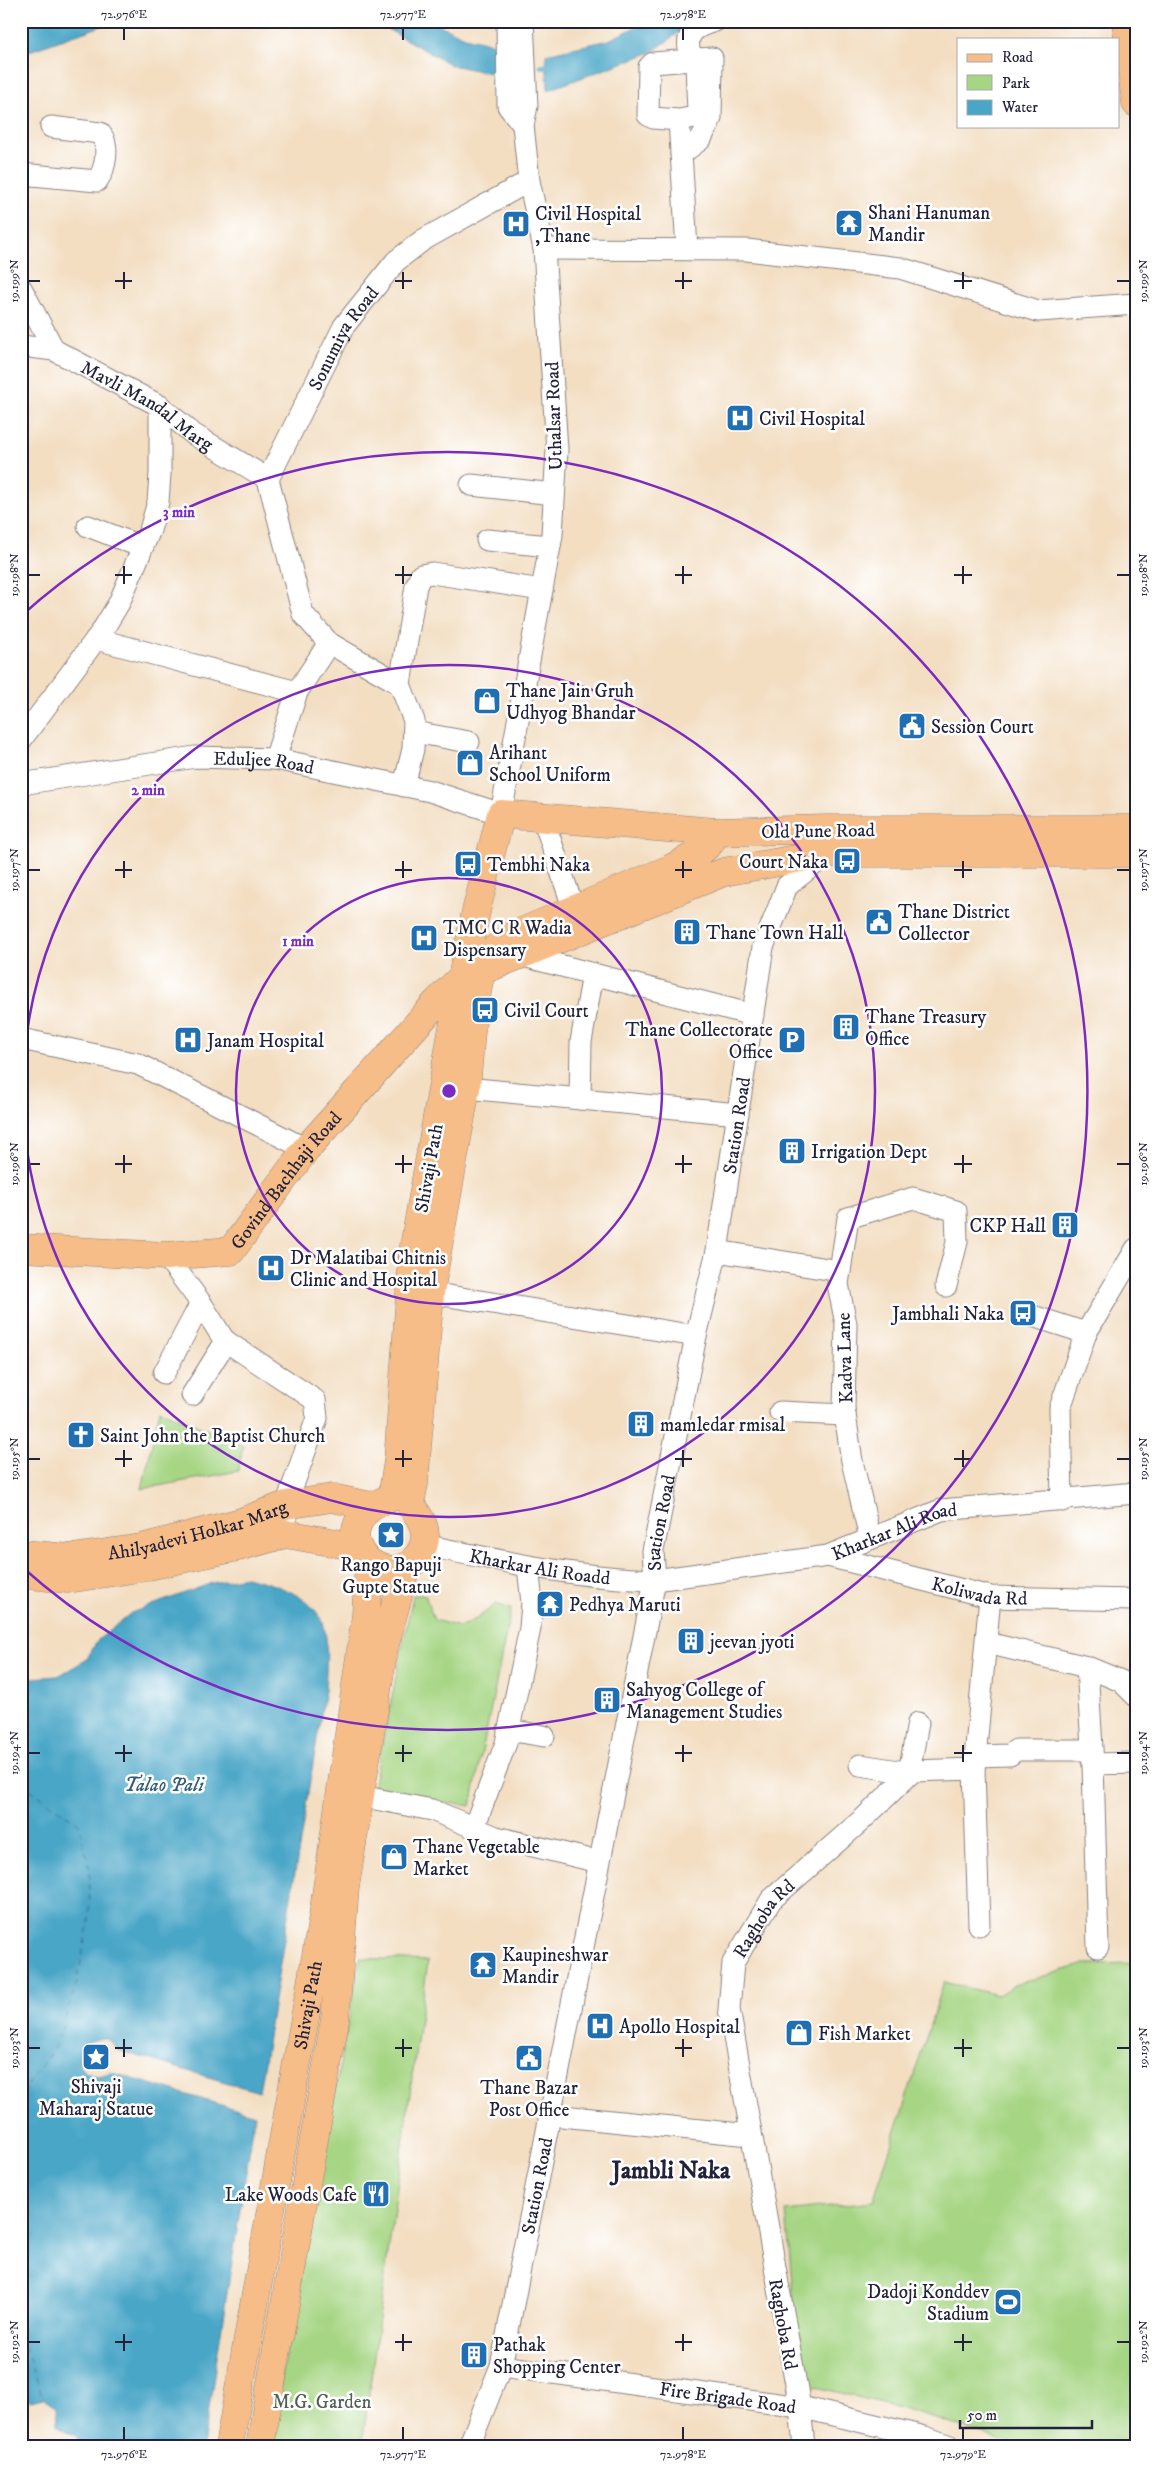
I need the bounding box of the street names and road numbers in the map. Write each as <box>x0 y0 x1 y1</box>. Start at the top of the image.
street label: Sonumiya Road <box>304 282 385 394</box>
street label: Mavli Mandal Marg <box>77 356 218 457</box>
street label: Uthalsar Road <box>541 361 568 471</box>
street label: Eduljee Road <box>213 747 316 780</box>
street label: Old Pune Road <box>761 819 876 844</box>
street label: Station Road <box>719 1075 756 1176</box>
street label: Govind Bachhaji Road <box>226 1107 347 1254</box>
street label: Shivaji Path <box>410 1122 449 1215</box>
street label: Kadva Lane <box>832 1312 859 1404</box>
street label: Station Road <box>642 1472 681 1572</box>
street label: Ahilyadevi Holkar Marg <box>106 1495 292 1566</box>
street label: Kharkar Ali Road <box>829 1499 959 1566</box>
street label: Kharkar Ali Roadd <box>467 1545 612 1590</box>
street label: Koliwada Rd <box>929 1573 1028 1611</box>
street label: Raghoba Rd <box>729 1874 800 1963</box>
street label: Shivaji Path <box>290 1959 328 2051</box>
street label: Station Road <box>517 2135 559 2236</box>
street label: Raghoba Rd <box>763 2277 802 2372</box>
street label: Fire Brigade Road <box>658 2378 798 2419</box>

